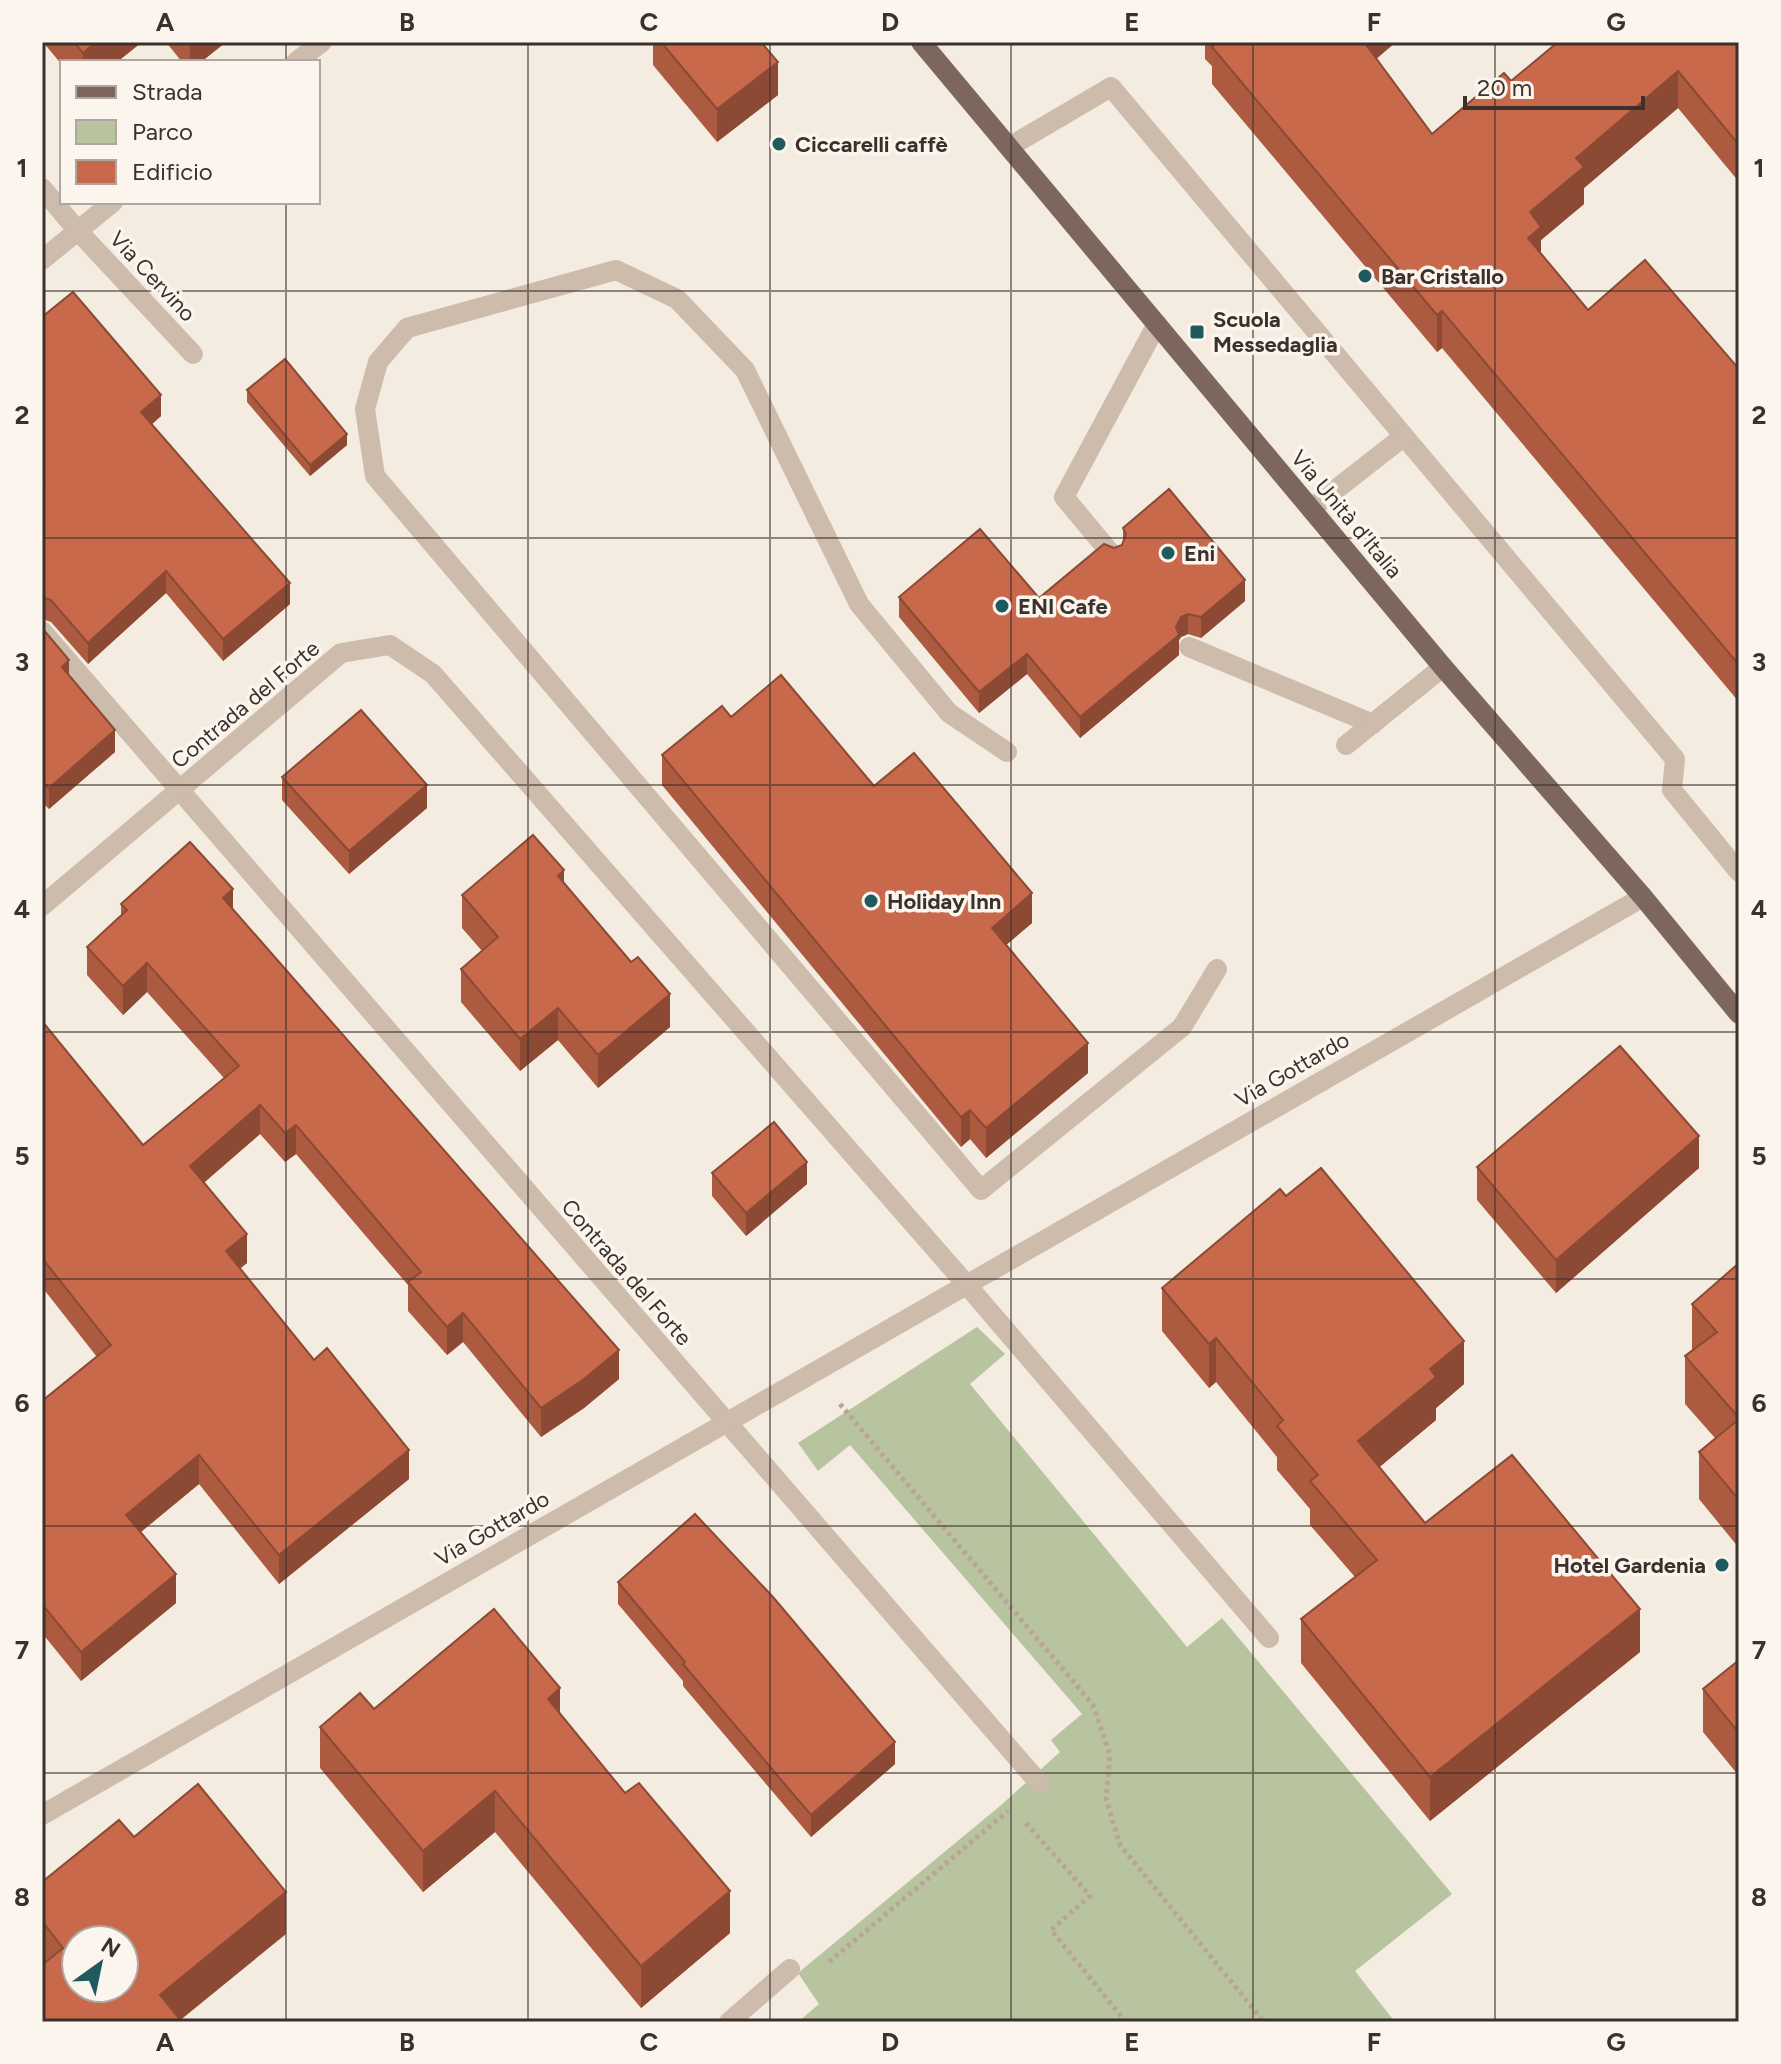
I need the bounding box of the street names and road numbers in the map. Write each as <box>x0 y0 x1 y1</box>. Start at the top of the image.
street label: Via Cervino <box>104 225 201 327</box>
street label: Via Unità d'Italia <box>1285 445 1408 584</box>
street label: Contrada del Forte <box>166 635 325 774</box>
street label: Via Gottardo <box>1230 1026 1354 1113</box>
street label: Contrada del Forte <box>556 1194 697 1351</box>
street label: Via Gottardo <box>430 1485 554 1572</box>

